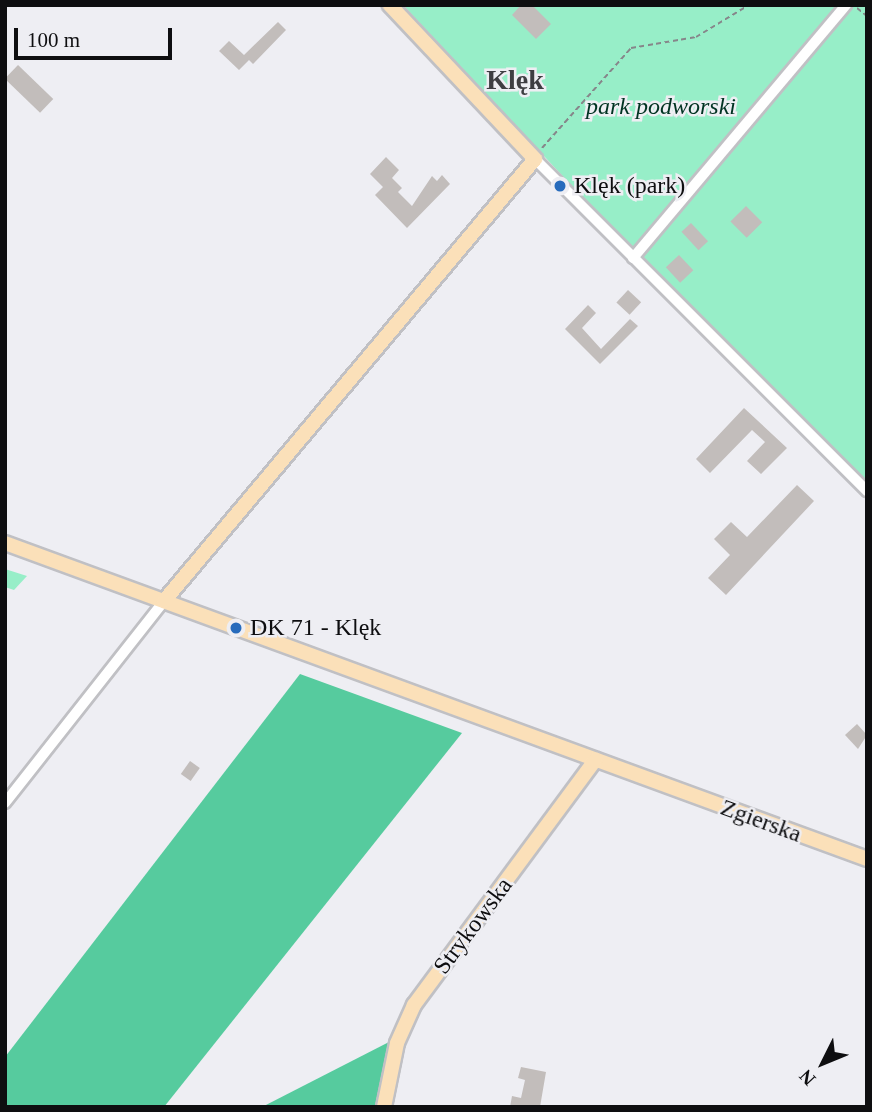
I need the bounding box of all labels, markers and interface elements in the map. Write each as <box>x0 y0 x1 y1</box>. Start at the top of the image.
scale bar <box>18 14 175 58</box>
text: 100 m <box>27 28 80 52</box>
district label: Klęk <box>486 63 544 97</box>
park label: park podworski <box>586 93 736 121</box>
place label: Klęk (park) <box>574 172 685 200</box>
marker: Klęk (park) <box>552 178 568 194</box>
place label: DK 71 - Klęk <box>250 614 381 642</box>
marker: DK 71 - Klęk <box>228 620 244 636</box>
street label: Zgierska <box>717 793 805 849</box>
street label: Strykowska <box>427 872 519 980</box>
north arrow <box>788 1028 858 1098</box>
text: N <box>795 1065 820 1090</box>

